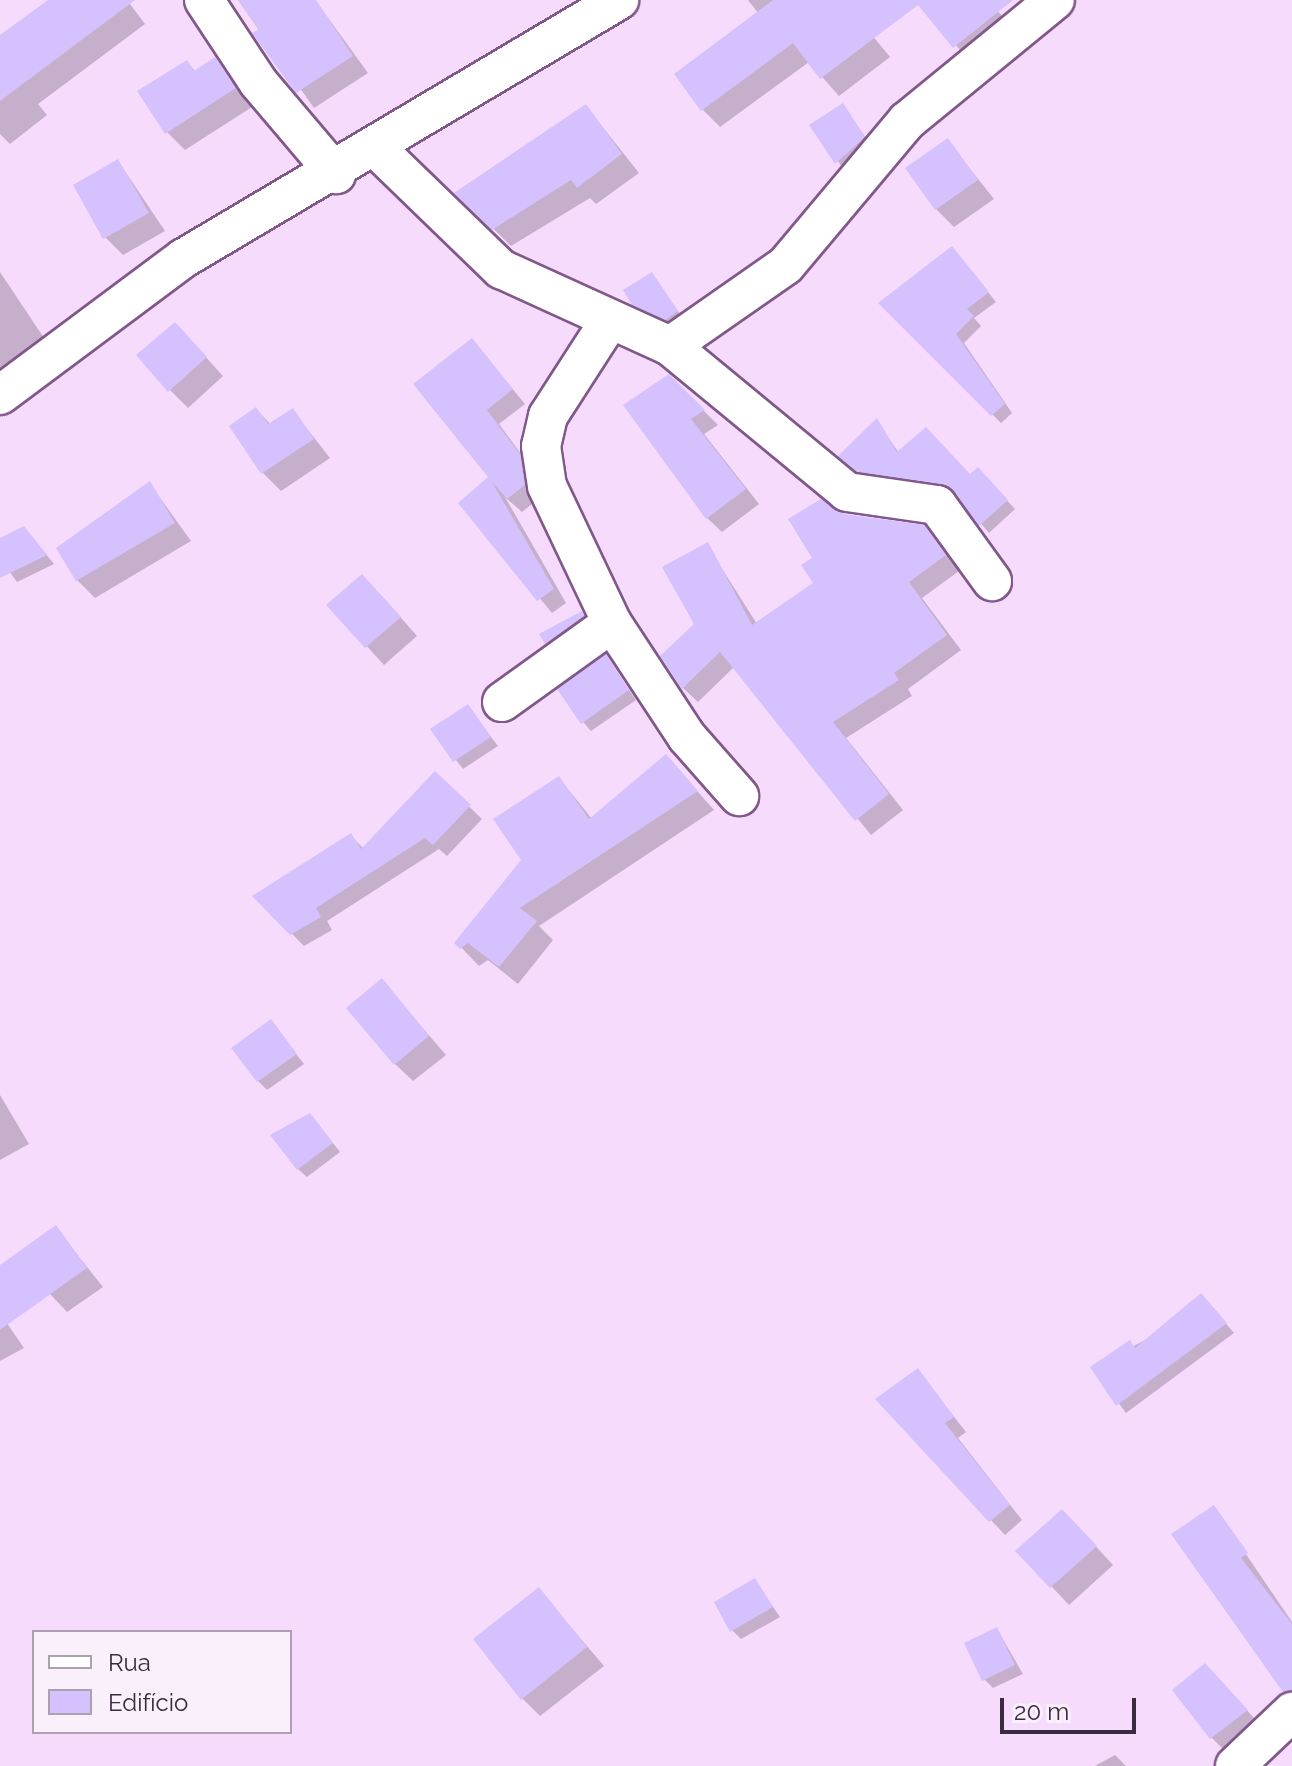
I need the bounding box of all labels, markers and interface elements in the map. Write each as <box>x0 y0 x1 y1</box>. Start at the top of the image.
legend <box>32 1630 292 1734</box>
text: Rua <box>108 1648 151 1677</box>
scale bar <box>1004 1682 1140 1732</box>
text: Edifício <box>108 1688 188 1717</box>
text: 20 m <box>1014 1697 1069 1726</box>

